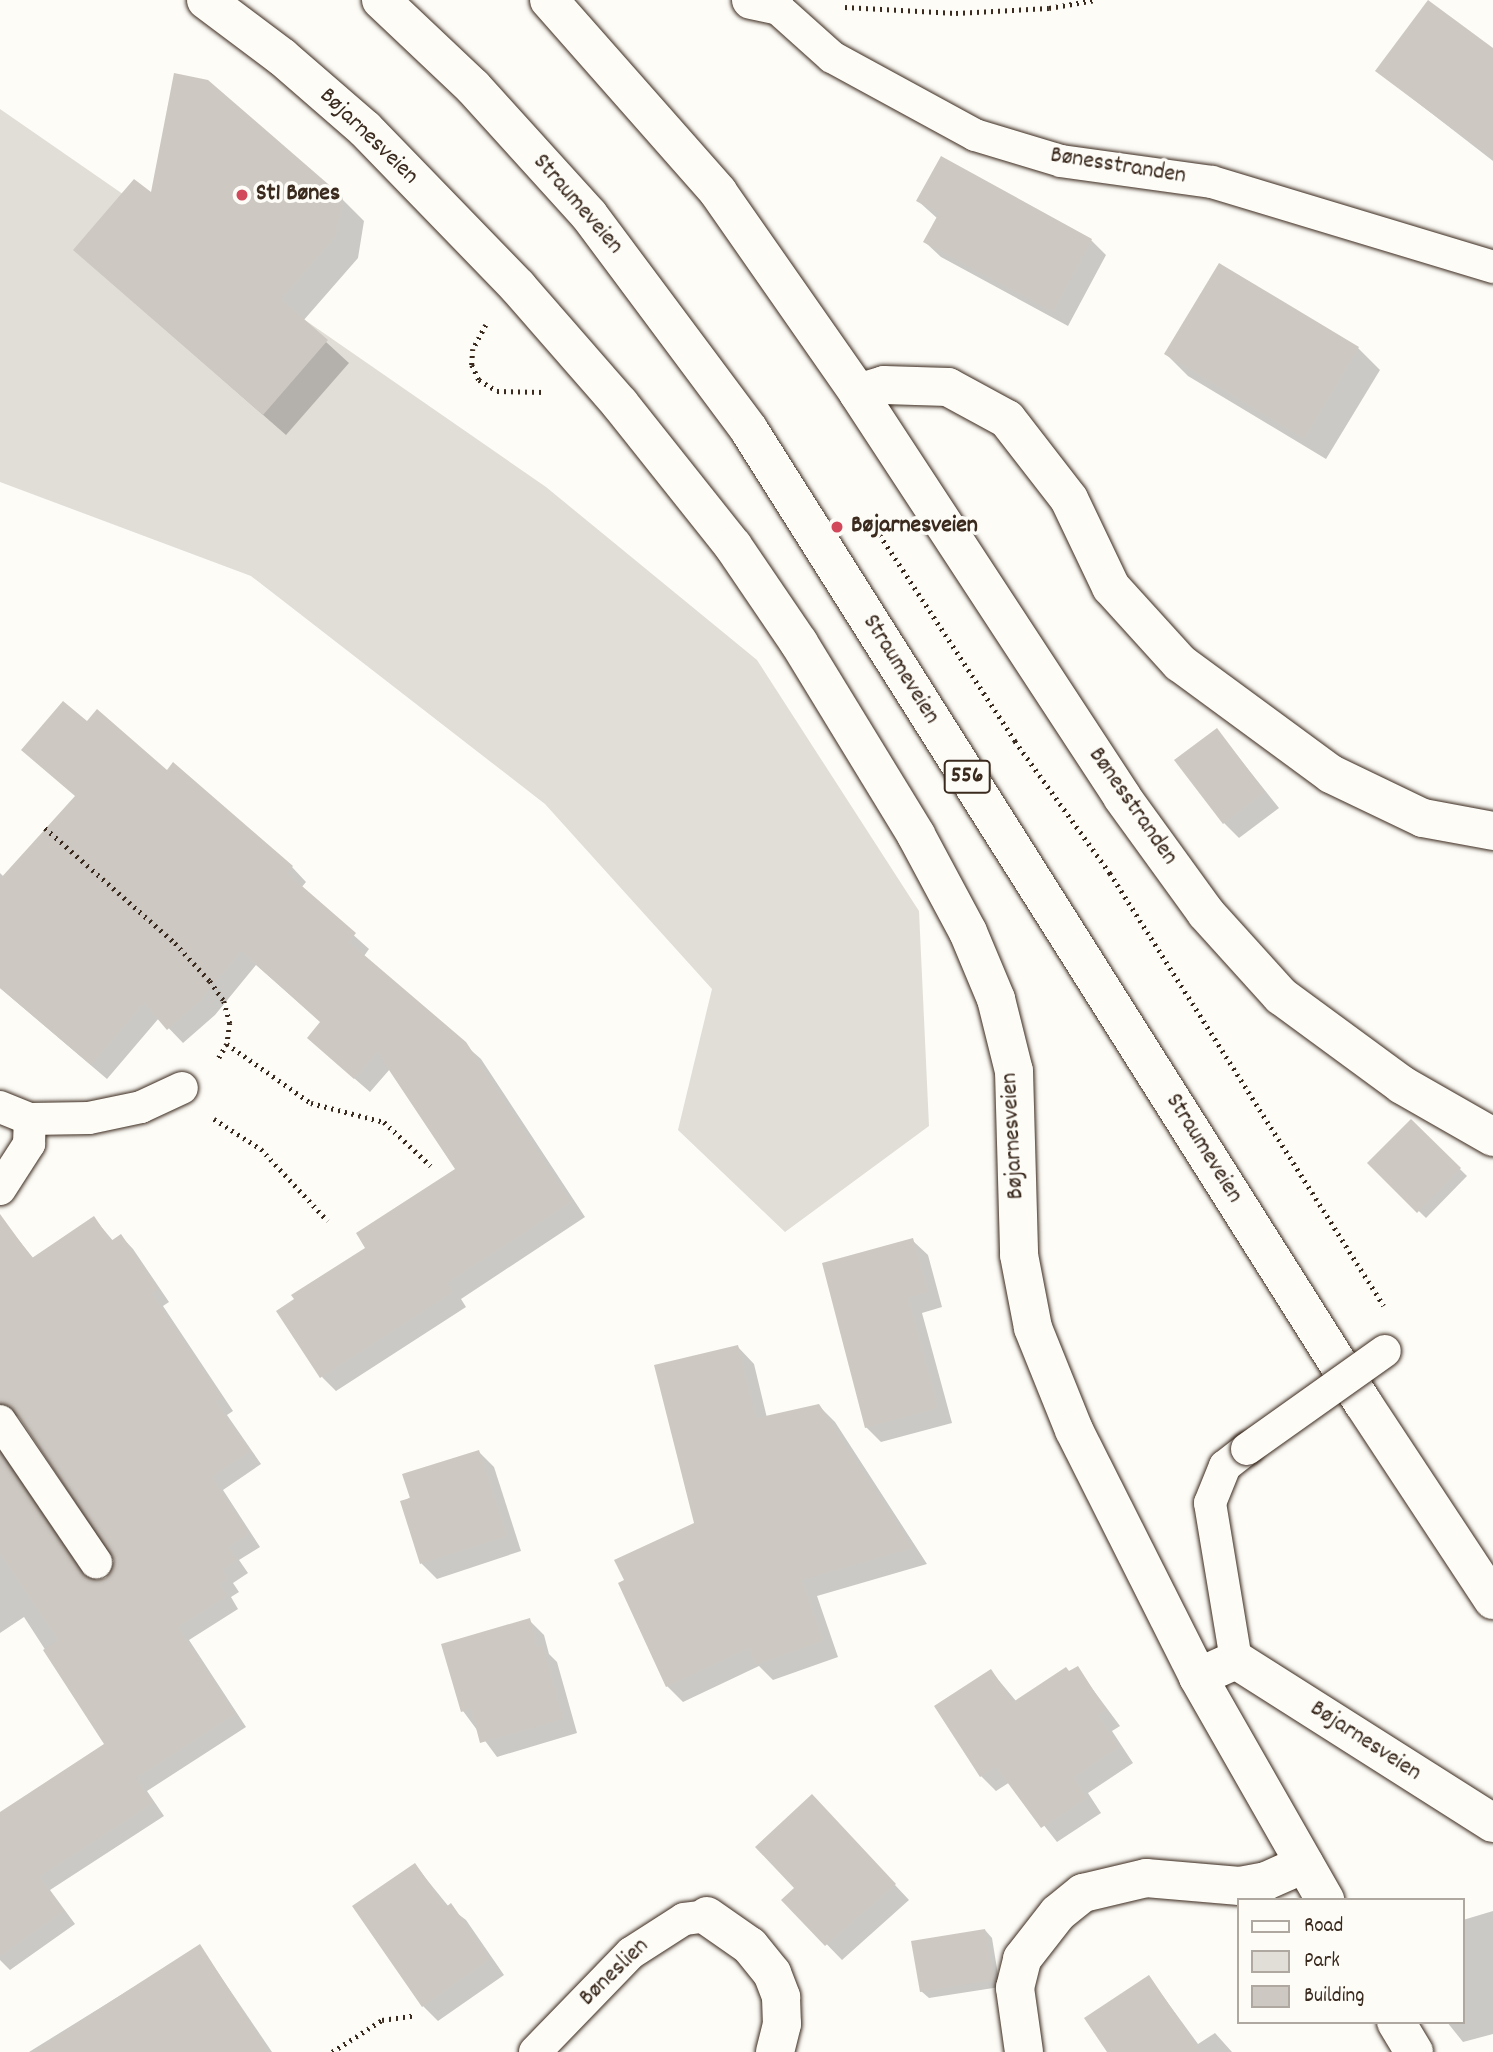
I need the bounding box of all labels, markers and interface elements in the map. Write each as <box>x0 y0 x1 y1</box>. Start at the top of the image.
street label: Bøjarnesveien <box>312 83 424 191</box>
street label: Bønesstranden <box>1048 142 1188 192</box>
street label: Straumeveien <box>526 149 628 261</box>
place label: St1 Bønes <box>256 181 340 209</box>
marker: St1 Bønes <box>234 187 250 203</box>
place label: Bøjarnesveien <box>851 513 978 541</box>
marker: Bøjarnesveien <box>829 519 845 535</box>
street label: Straumeveien <box>855 610 945 730</box>
street label: Bønesstranden <box>1081 743 1183 871</box>
road number: 556 <box>942 758 992 796</box>
street label: Bøjarnesveien <box>996 1072 1032 1200</box>
street label: Straumeveien <box>1158 1089 1248 1209</box>
street label: Bøjarnesveien <box>1304 1695 1426 1789</box>
legend <box>1238 1898 1465 2024</box>
text: Road <box>1304 1912 1343 1942</box>
street label: Bøneslien <box>574 1933 656 2013</box>
text: Park <box>1304 1947 1340 1977</box>
text: Building <box>1304 1982 1364 2012</box>

